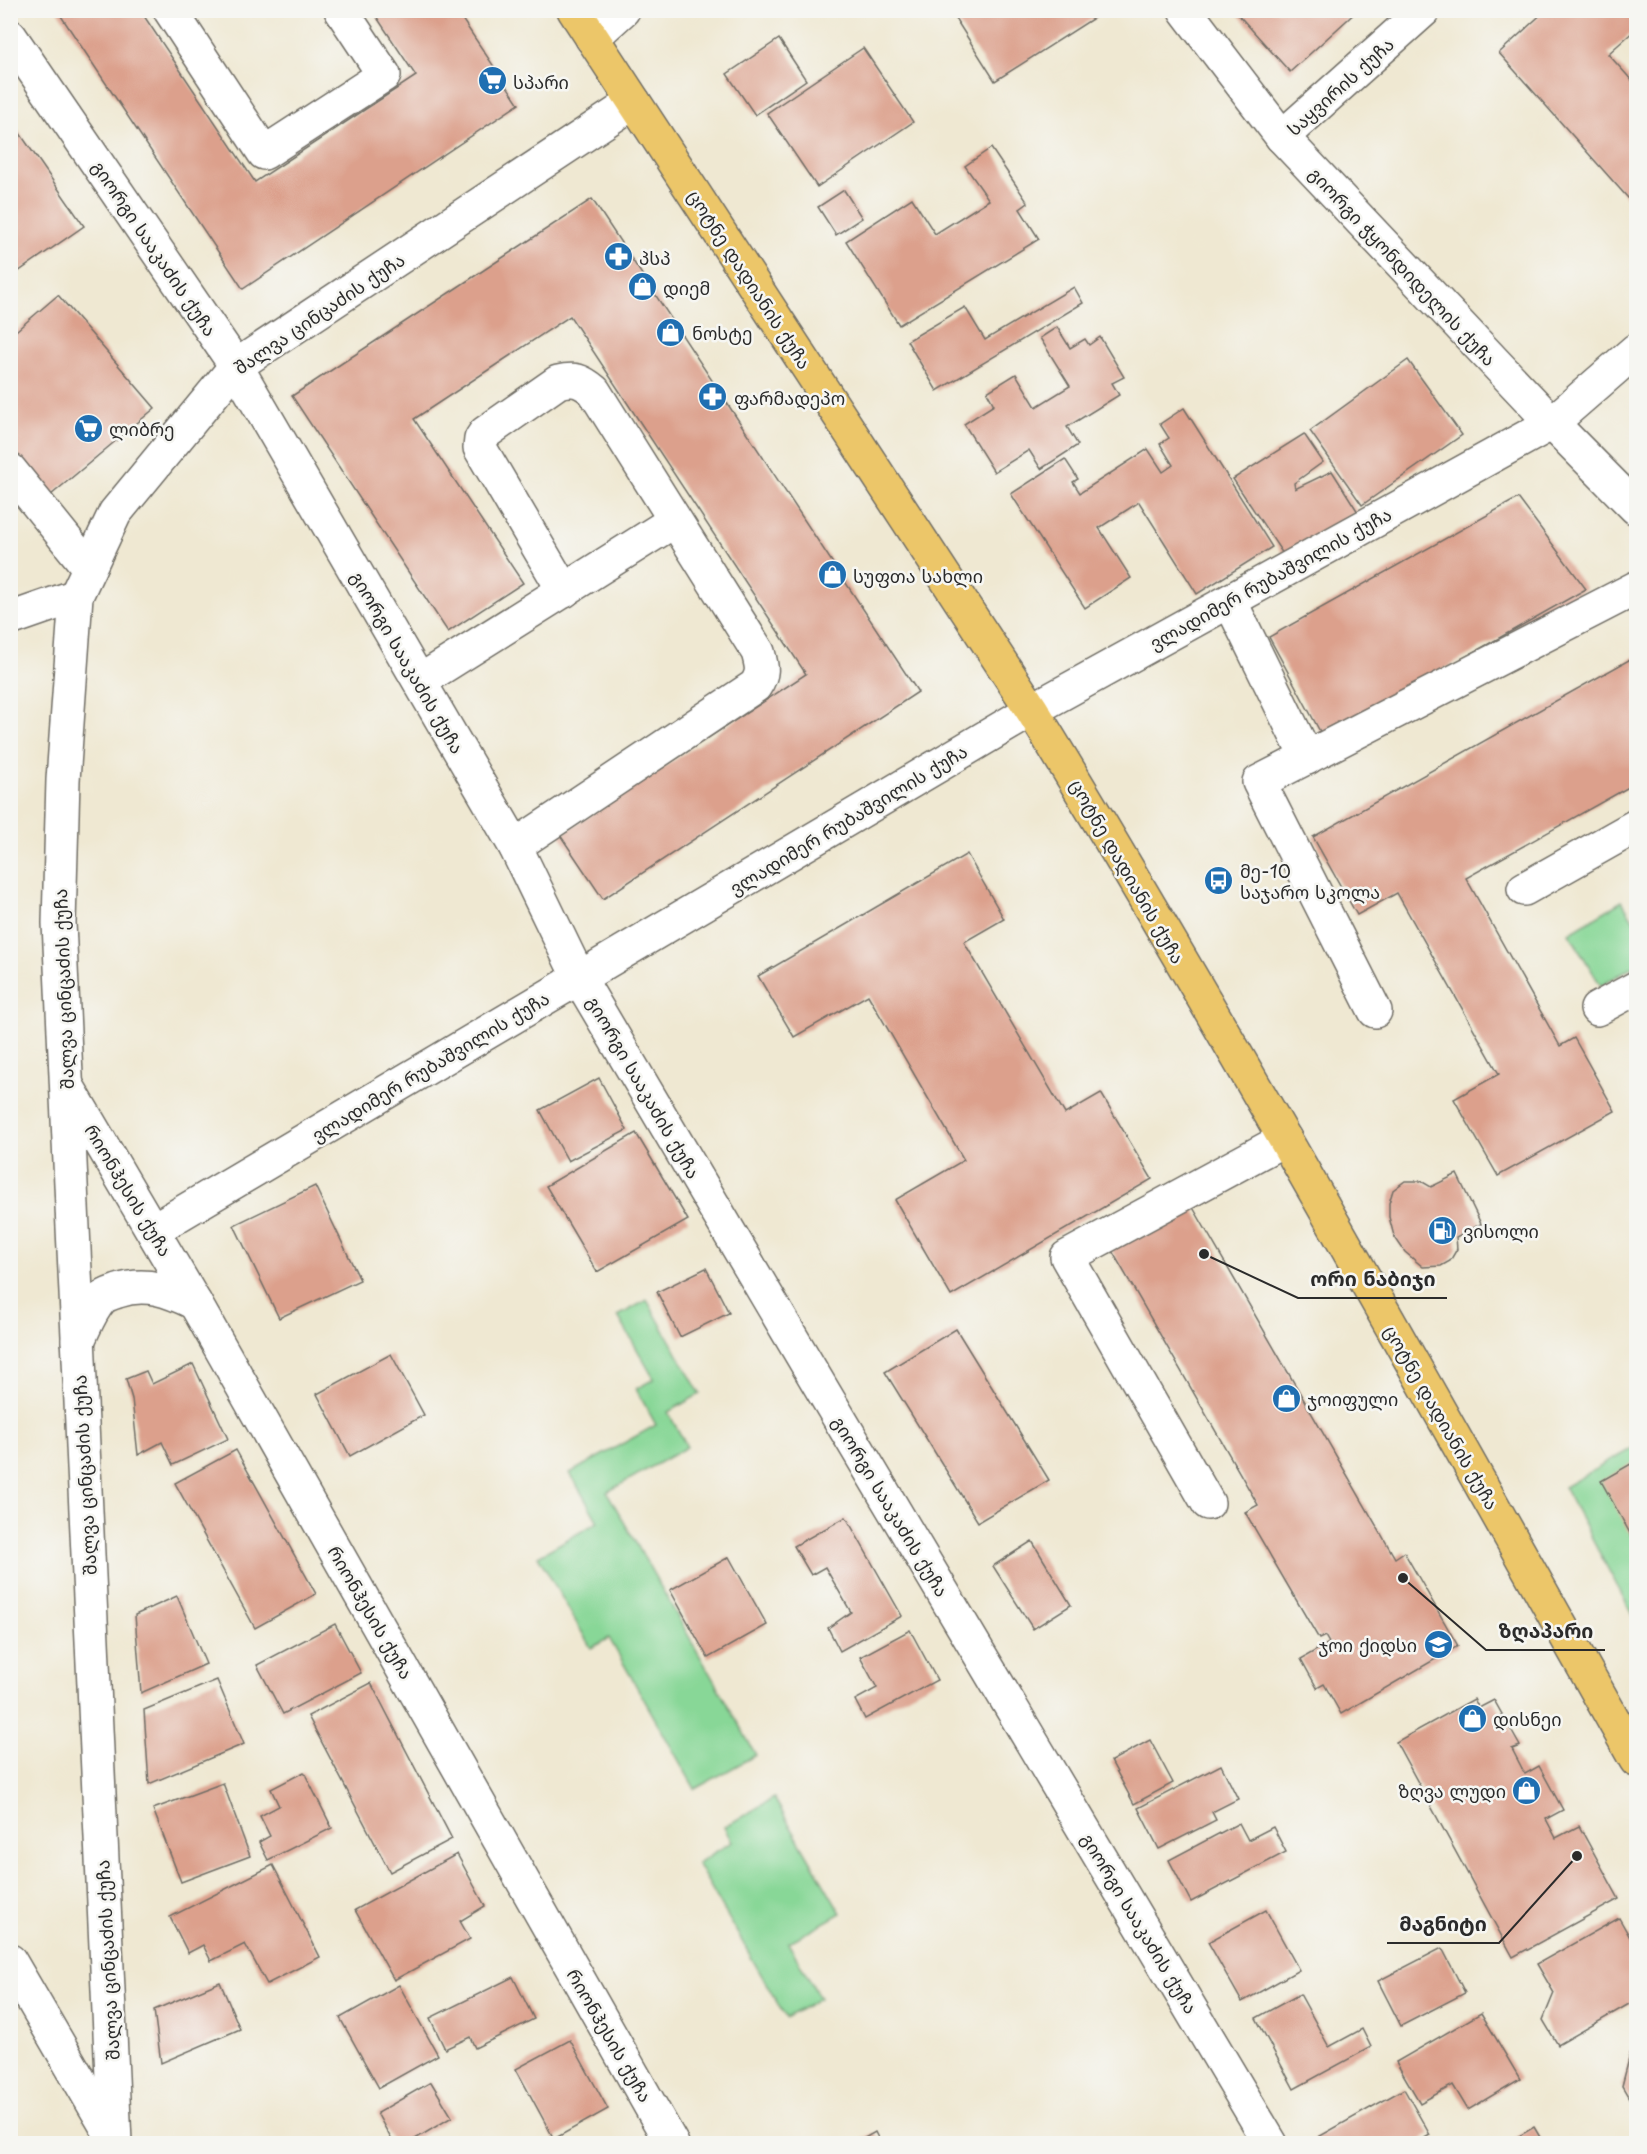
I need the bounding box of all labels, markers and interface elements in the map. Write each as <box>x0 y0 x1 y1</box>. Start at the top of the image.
street label: საყვირის ქუჩა <box>1281 31 1399 141</box>
supermarket icon: სპარი <box>476 65 508 97</box>
place label: სპარი <box>513 68 569 95</box>
street label: გიორგი სააკაძის ქუჩა <box>86 155 224 341</box>
street label: გიორგი ჭყონდიდელის ქუჩა <box>1303 160 1503 372</box>
street label: ცოტნე დადიანის ქუჩა <box>682 184 818 374</box>
pharmacy icon: პსპ <box>602 241 634 273</box>
place label: პსპ <box>639 244 671 271</box>
street label: შალვა ცინცაძის ქუჩა <box>228 246 410 380</box>
shop icon: დიემ <box>626 271 658 303</box>
place label: დიემ <box>663 274 710 301</box>
shop icon: ნოსტე <box>655 316 687 348</box>
place label: ნოსტე <box>692 319 753 346</box>
pharmacy icon: ფარმადეპო <box>697 381 729 413</box>
place label: ფარმადეპო <box>734 384 845 411</box>
supermarket icon: ლიბრე <box>72 412 104 444</box>
place label: ლიბრე <box>109 415 175 442</box>
street label: ვლადიმერ რუბაშვილის ქუჩა <box>1144 500 1396 656</box>
shop icon: სუფთა სახლი <box>816 559 848 591</box>
place label: სუფთა სახლი <box>853 562 983 589</box>
street label: გიორგი სააკაძის ქუჩა <box>345 566 471 758</box>
street label: ვლადიმერ რუბაშვილის ქუჩა <box>724 737 972 901</box>
street label: ცოტნე დადიანის ქუჩა <box>1064 774 1192 968</box>
place label: მე-10 საჯარო სკოლა <box>1240 857 1380 905</box>
bus stop icon: მე-10 საჯარო სკოლა <box>1203 864 1235 896</box>
street label: შალვა ცინცაძის ქუჩა <box>46 888 80 1090</box>
street label: ვლადიმერ რუბაშვილის ქუჩა <box>306 984 554 1148</box>
street label: გიორგი სააკაძის ქუჩა <box>581 991 707 1183</box>
street label: რიონჰესის ქუჩა <box>79 1119 179 1261</box>
fuel station icon: ვისოლი <box>1426 1214 1458 1246</box>
place label: ვისოლი <box>1463 1217 1539 1244</box>
callout: ორი ნაბიჯი <box>1298 1260 1447 1298</box>
text: ორი ნაბიჯი <box>1310 1263 1436 1293</box>
street label: ცოტნე დადიანის ქუჩა <box>1378 1320 1506 1514</box>
street label: შალვა ცინცაძის ქუჩა <box>65 1374 103 1576</box>
shop icon: ჯოიფული <box>1270 1382 1302 1414</box>
place label: ჯოიფული <box>1307 1385 1398 1412</box>
street label: გიორგი სააკაძის ქუჩა <box>826 1410 956 1602</box>
street label: რიონჰესის ქუჩა <box>322 1540 420 1684</box>
callout: ზღაპარი <box>1486 1612 1605 1650</box>
text: ზღაპარი <box>1499 1615 1593 1645</box>
school or university icon: ჯოი ქიდსი <box>1422 1628 1454 1660</box>
place label: ჯოი ქიდსი <box>1318 1631 1417 1658</box>
shop icon: დისნეი <box>1456 1702 1488 1734</box>
place label: დისნეი <box>1493 1705 1562 1732</box>
shop icon: ზღვა ლუდი <box>1511 1774 1543 1806</box>
place label: ზღვა ლუდი <box>1398 1777 1506 1804</box>
street label: გიორგი სააკაძის ქუჩა <box>1075 1827 1205 2019</box>
street label: შალვა ცინცაძის ქუჩა <box>88 1859 126 2061</box>
callout: მაგნიტი <box>1387 1905 1499 1943</box>
text: მაგნიტი <box>1399 1908 1487 1938</box>
street label: რიონჰესის ქუჩა <box>561 1963 659 2107</box>

